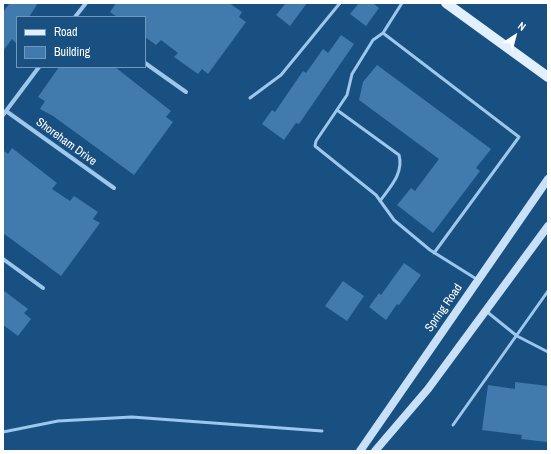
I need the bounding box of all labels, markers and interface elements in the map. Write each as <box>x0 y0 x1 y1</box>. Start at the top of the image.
legend <box>16 16 146 68</box>
north arrow <box>495 16 535 56</box>
text: N <box>515 19 529 34</box>
text: Road <box>54 24 78 40</box>
text: Building <box>54 44 90 60</box>
street label: Shoreham Drive <box>33 115 99 169</box>
street label: Spring Road <box>422 281 466 335</box>

